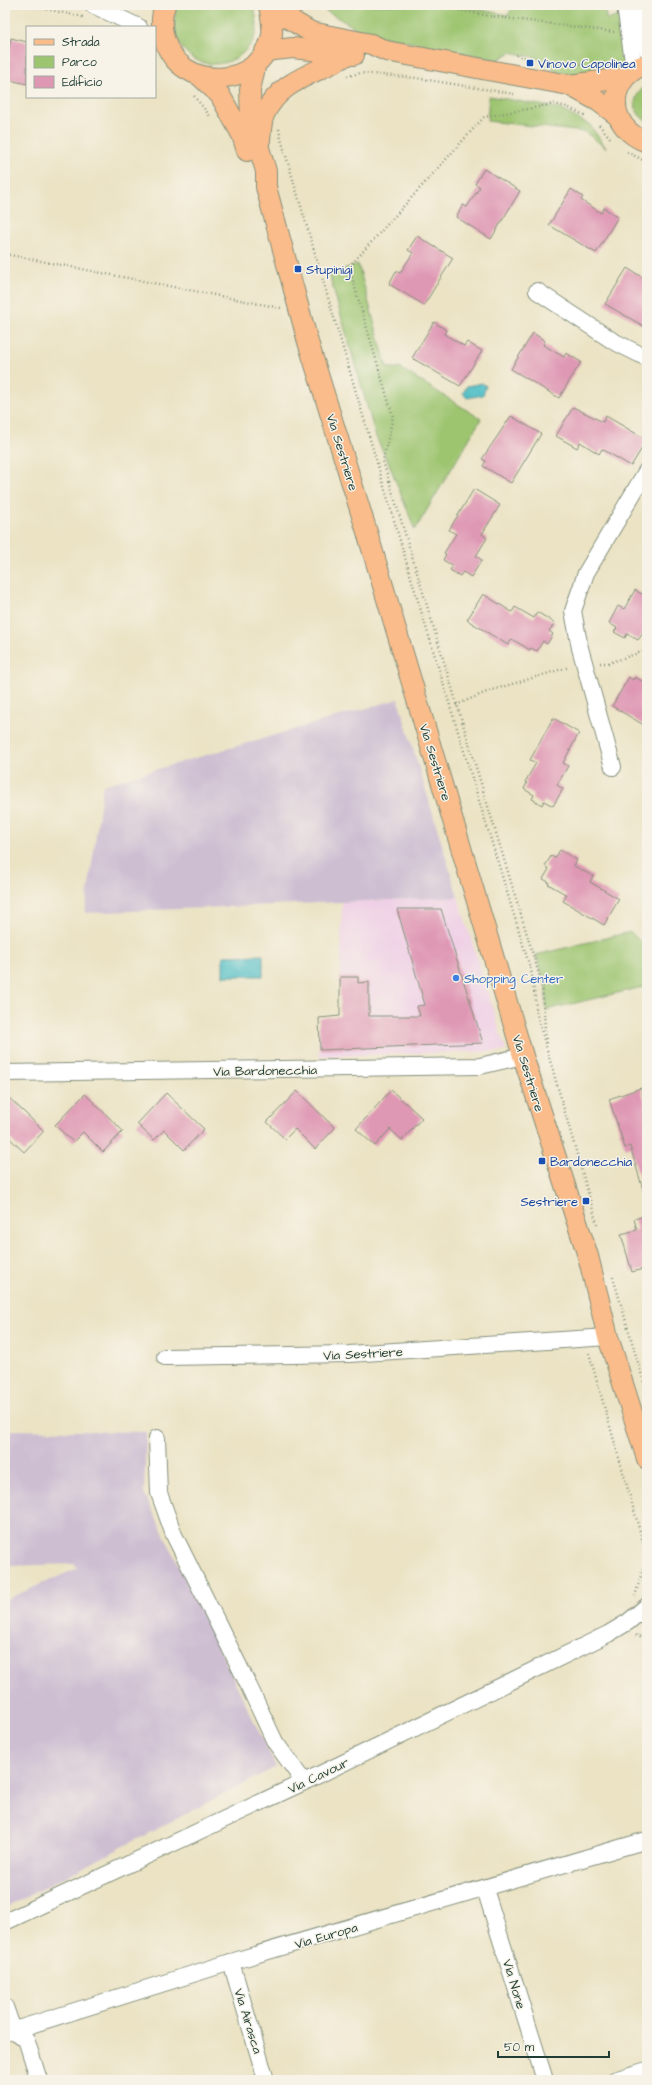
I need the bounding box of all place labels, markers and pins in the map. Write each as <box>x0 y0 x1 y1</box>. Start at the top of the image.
place label: Vinovo Capolinea <box>538 55 636 73</box>
marker: Vinovo Capolinea <box>525 58 535 68</box>
place label: Stupinigi <box>306 261 353 280</box>
marker: Stupinigi <box>293 264 303 274</box>
place label: Shopping Center <box>464 970 563 989</box>
marker: Shopping Center <box>451 973 461 983</box>
place label: Bardonecchia <box>550 1153 632 1171</box>
marker: Bardonecchia <box>537 1156 547 1166</box>
place label: Sestriere <box>520 1193 578 1211</box>
marker: Sestriere <box>581 1196 591 1206</box>

